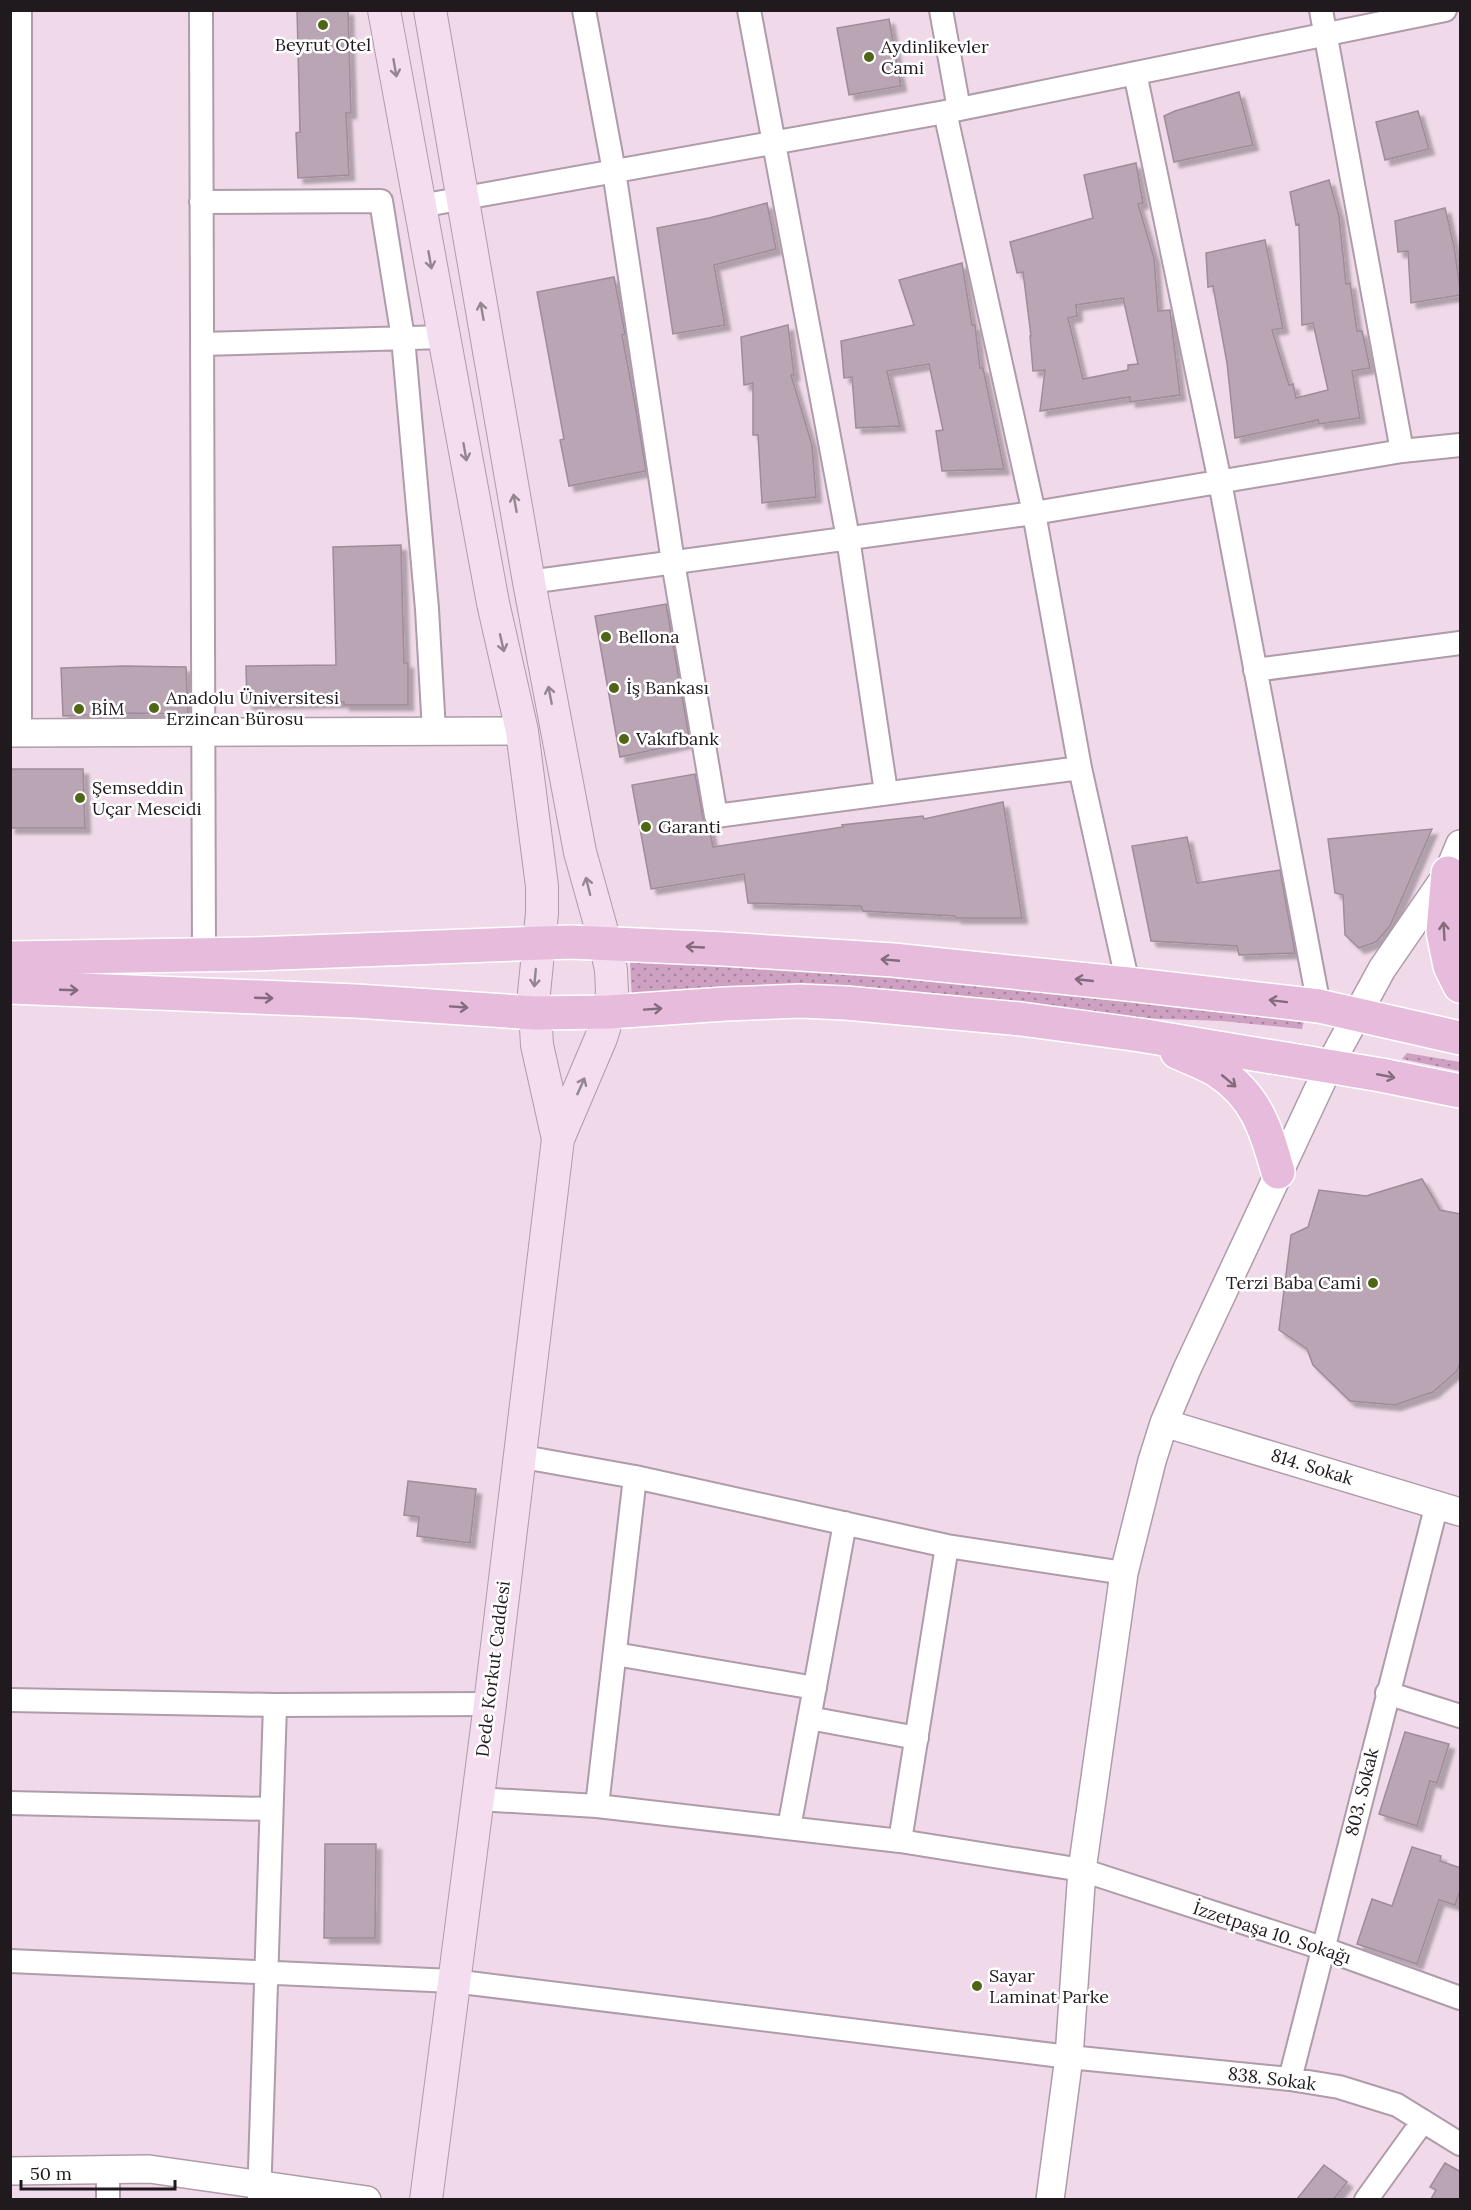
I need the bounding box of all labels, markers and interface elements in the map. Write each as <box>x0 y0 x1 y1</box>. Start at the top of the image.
marker: Beyrut Otel <box>316 18 330 32</box>
place label: Beyrut Otel <box>275 33 371 56</box>
place label: Aydinlikevler Cami <box>880 35 989 79</box>
marker: Aydinlikevler Cami <box>862 50 876 64</box>
one-way arrow <box>390 58 401 77</box>
one-way arrow <box>425 250 436 269</box>
one-way arrow <box>476 301 487 321</box>
one-way arrow <box>460 441 471 461</box>
one-way arrow <box>509 494 520 513</box>
place label: Bellona <box>618 625 680 648</box>
marker: Bellona <box>599 630 613 644</box>
one-way arrow <box>497 633 508 652</box>
place label: İş Bankası <box>626 676 709 699</box>
marker: İş Bankası <box>607 681 621 695</box>
place label: Anadolu Üniversitesi Erzincan Bürosu <box>165 686 339 730</box>
one-way arrow <box>544 686 555 705</box>
place label: BİM <box>91 697 125 720</box>
marker: Anadolu Üniversitesi Erzincan Bürosu <box>147 701 161 715</box>
marker: BİM <box>72 702 86 716</box>
place label: Vakıfbank <box>635 727 719 750</box>
marker: Vakıfbank <box>617 732 631 746</box>
place label: Şemseddin Uçar Mescidi <box>92 776 201 820</box>
marker: Şemseddin Uçar Mescidi <box>73 791 87 805</box>
place label: Garanti <box>658 815 721 838</box>
marker: Garanti <box>639 820 653 834</box>
one-way arrow <box>582 877 594 896</box>
one-way arrow <box>1439 922 1450 942</box>
one-way arrow <box>686 942 706 953</box>
one-way arrow <box>880 955 900 966</box>
one-way arrow <box>529 967 540 987</box>
one-way arrow <box>1075 974 1094 985</box>
one-way arrow <box>58 984 78 995</box>
one-way arrow <box>253 993 273 1004</box>
one-way arrow <box>1268 995 1288 1006</box>
one-way arrow <box>448 1002 468 1013</box>
one-way arrow <box>643 1003 663 1014</box>
one-way arrow <box>1376 1071 1396 1082</box>
one-way arrow <box>1221 1074 1237 1087</box>
one-way arrow <box>576 1077 587 1095</box>
place label: Terzi Baba Cami <box>1226 1271 1361 1294</box>
marker: Terzi Baba Cami <box>1366 1276 1380 1290</box>
street label: 814. Sokak <box>1268 1443 1356 1490</box>
street label: Dede Korkut Caddesi <box>470 1580 515 1758</box>
street label: 803. Sokak <box>1339 1745 1384 1838</box>
street label: İzzetpaşa 10. Sokağı <box>1190 1896 1354 1969</box>
place label: Sayar Laminat Parke <box>989 1964 1109 2008</box>
marker: Sayar Laminat Parke <box>970 1979 984 1993</box>
street label: 838. Sokak <box>1227 2062 1318 2095</box>
scale bar <box>21 2153 176 2191</box>
text: 50 m <box>30 2162 72 2185</box>

